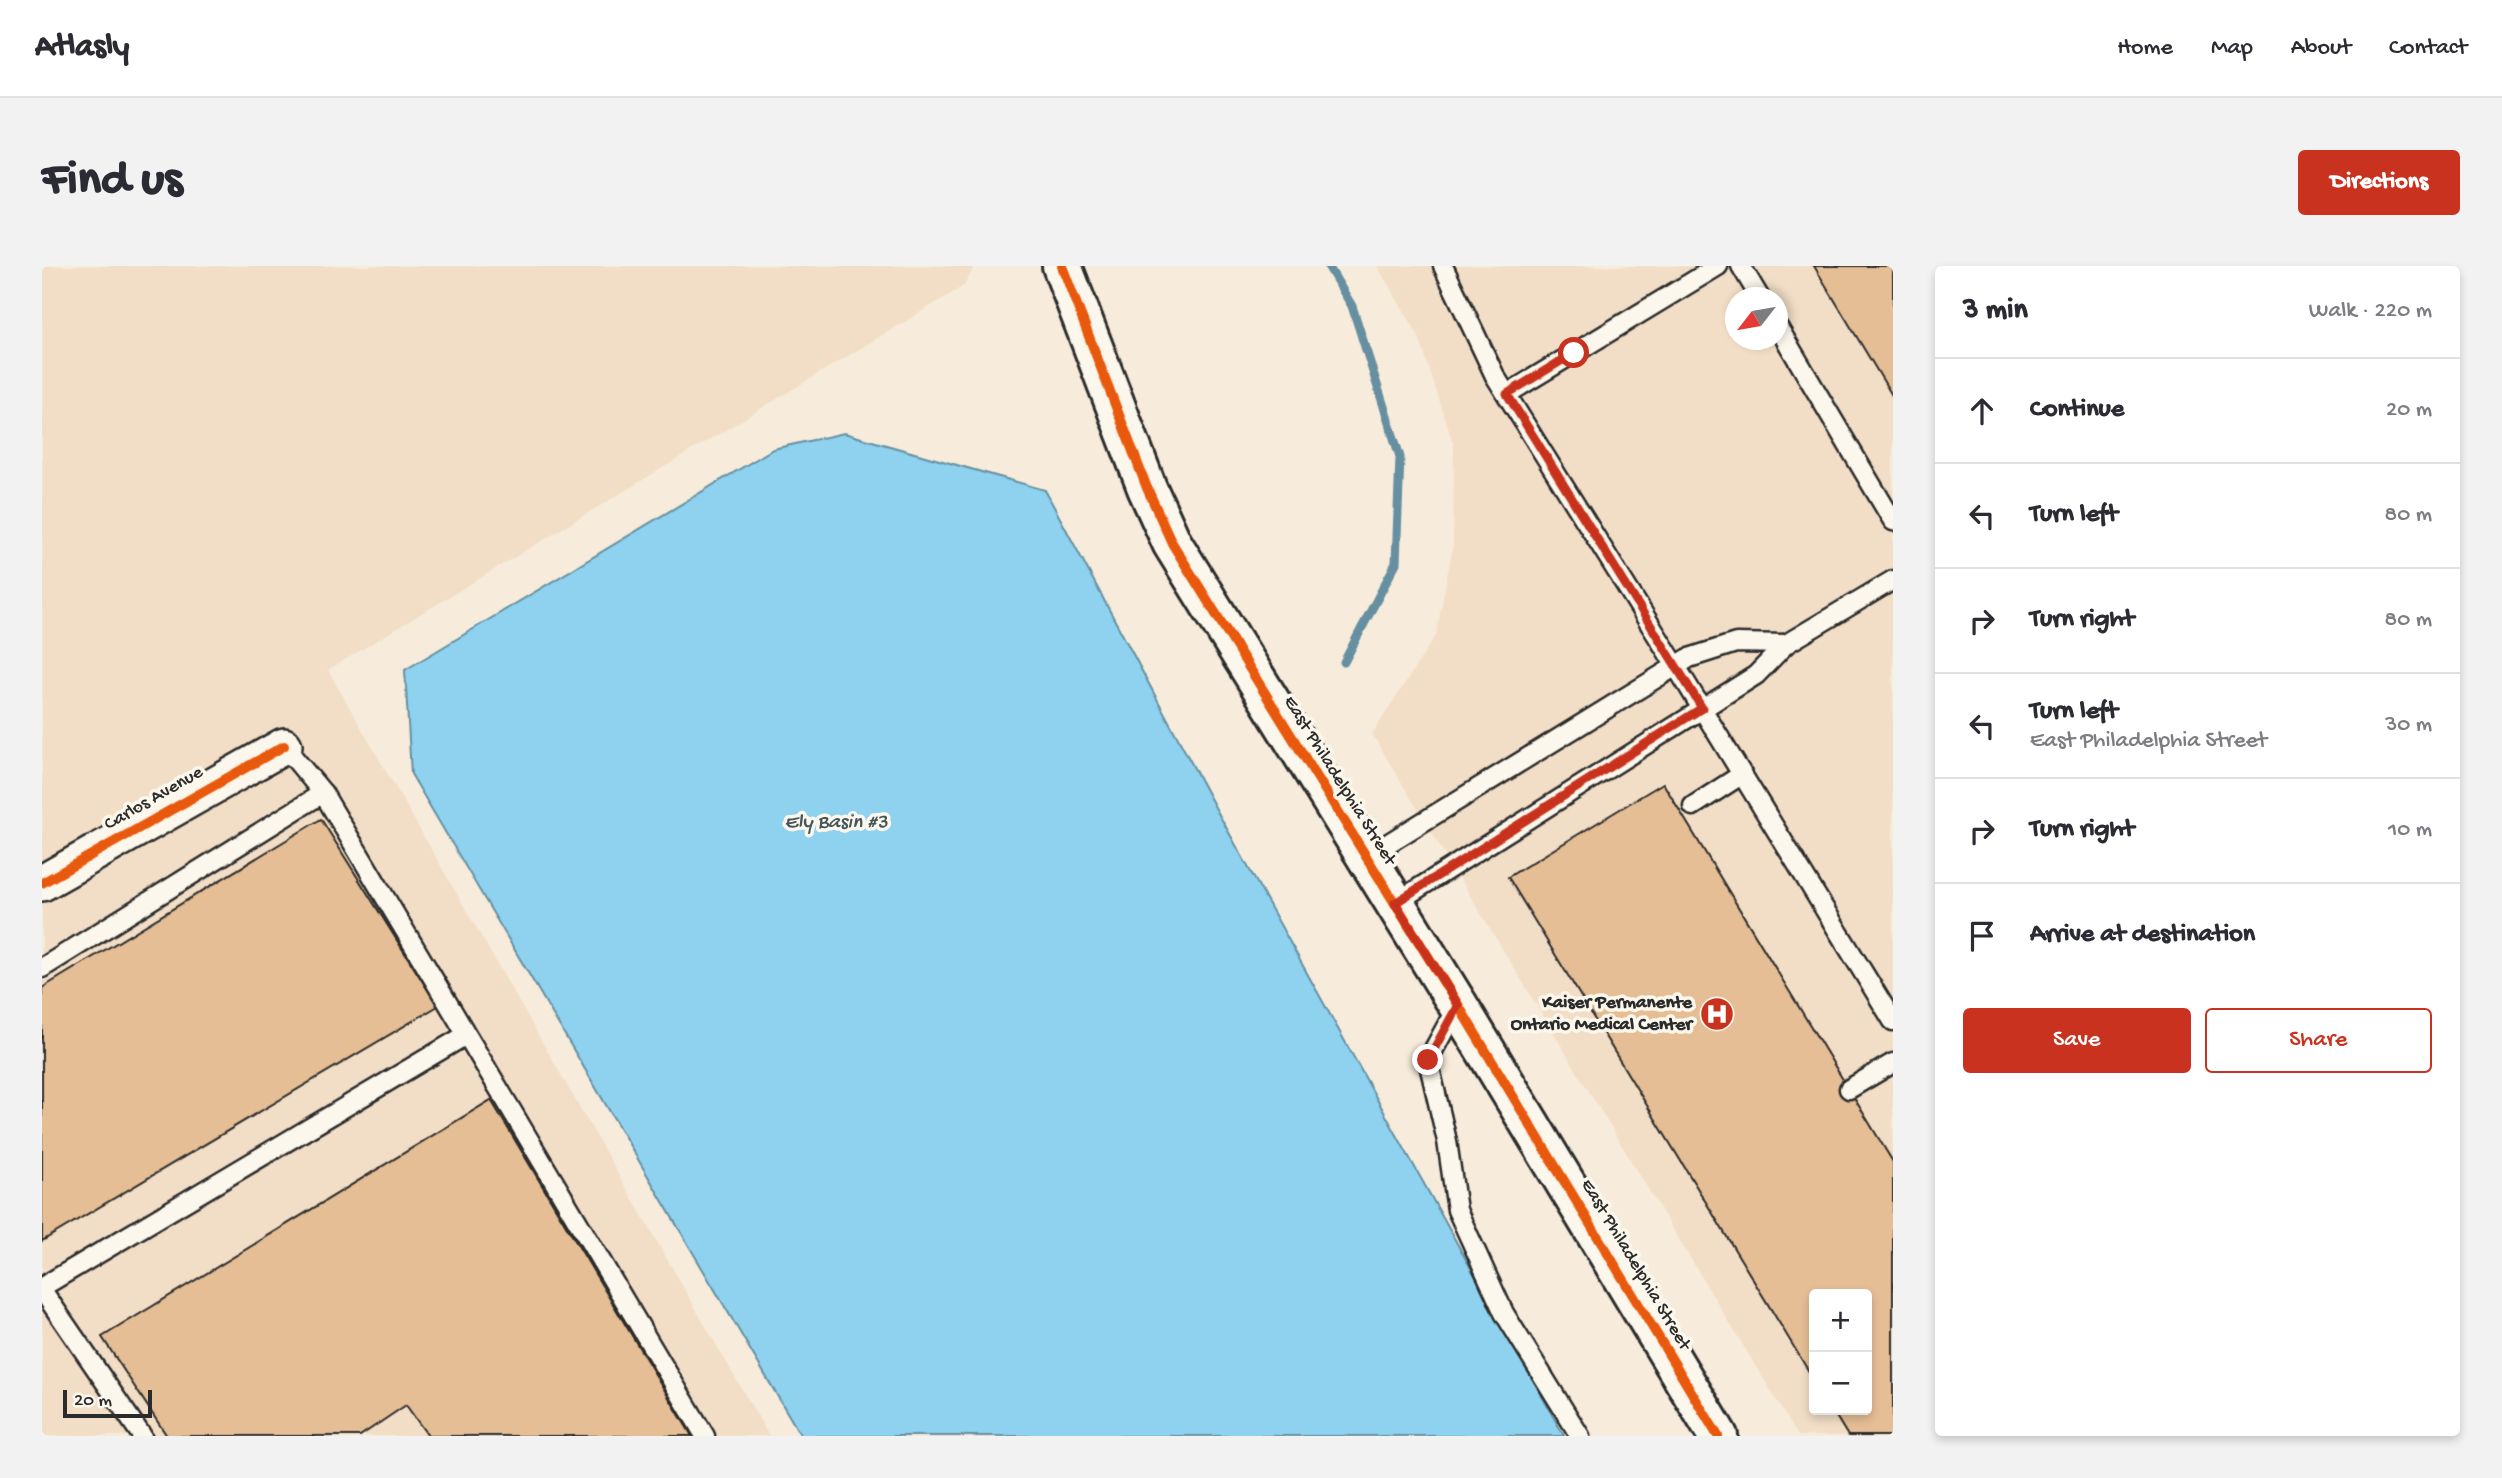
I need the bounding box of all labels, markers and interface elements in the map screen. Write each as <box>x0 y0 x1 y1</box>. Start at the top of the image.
text: Atlasly <box>35 29 129 67</box>
text: Home <box>2117 34 2173 63</box>
text: Map <box>2211 34 2253 63</box>
text: About <box>2291 34 2351 63</box>
text: Contact <box>2389 34 2467 63</box>
button: Directions <box>2298 150 2460 215</box>
text: Find us <box>42 153 182 211</box>
north arrow <box>1725 287 1788 350</box>
text: 3 min <box>1963 294 2028 329</box>
text: Walk · 220 m <box>2309 298 2432 325</box>
route start <box>1558 337 1589 368</box>
icon: ahead <box>1963 392 2001 430</box>
text: Continue <box>2030 395 2124 426</box>
text: 20 m <box>2386 397 2432 424</box>
icon: left <box>1963 497 2001 535</box>
text: Turn left <box>2030 500 2118 531</box>
text: 80 m <box>2385 502 2432 529</box>
icon: right <box>1963 602 2001 640</box>
text: Turn right <box>2030 605 2134 636</box>
text: 80 m <box>2385 607 2432 634</box>
street label: East Philadelphia Street <box>1277 692 1402 872</box>
text: Turn left <box>2030 697 2118 728</box>
icon: left <box>1963 707 2001 745</box>
text: 30 m <box>2385 712 2432 739</box>
text: East Philadelphia Street <box>2030 728 2267 755</box>
street label: Carlos Avenue <box>101 761 208 837</box>
water label: Ely Basin #3 <box>784 811 888 836</box>
icon: right <box>1963 812 2001 850</box>
text: Turn right <box>2030 815 2134 846</box>
text: 10 m <box>2388 817 2432 844</box>
icon: arrive <box>1963 917 2001 955</box>
text: Arrive at destination <box>2030 920 2255 951</box>
place label: Kaiser Permanente Ontario Medical Center <box>1511 992 1694 1037</box>
hospital icon: Kaiser Permanente Ontario Medical Center <box>1698 995 1736 1033</box>
button: Save <box>1963 1008 2191 1073</box>
button: Share <box>2205 1008 2432 1073</box>
route end <box>1412 1044 1443 1075</box>
street label: East Philadelphia Street <box>1575 1175 1696 1357</box>
map controls <box>1809 1289 1872 1415</box>
button: + <box>1809 1289 1872 1352</box>
button: − <box>1809 1352 1872 1415</box>
scale bar <box>63 1387 152 1419</box>
text: 20 m <box>74 1390 112 1413</box>

